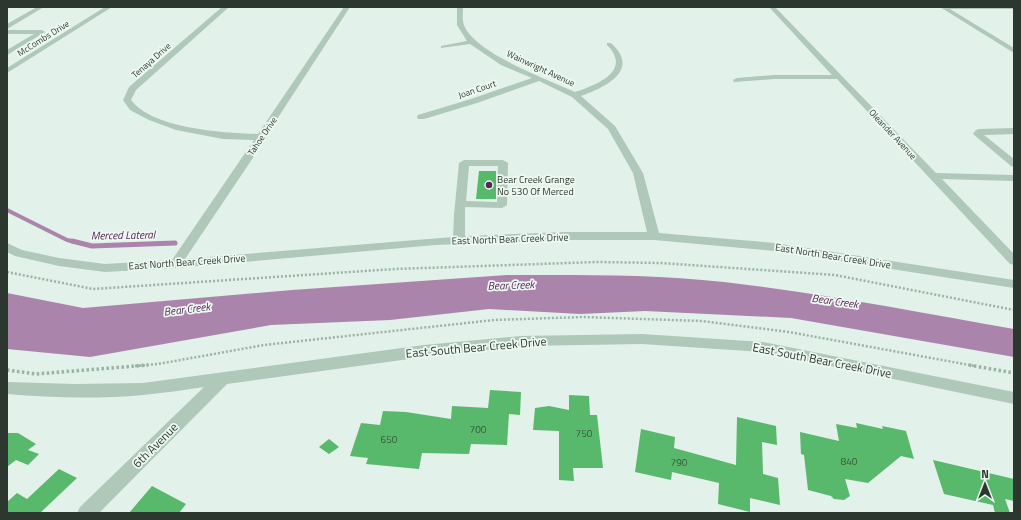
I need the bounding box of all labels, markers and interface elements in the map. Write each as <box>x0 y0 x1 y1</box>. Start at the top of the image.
street label: McCombs Drive <box>14 17 72 59</box>
street label: Tenaya Drive <box>129 39 174 81</box>
street label: Wainwright Avenue <box>505 47 578 90</box>
street label: Joan Court <box>456 76 498 102</box>
street label: Oleander Avenue <box>866 106 920 162</box>
street label: Tahoe Drive <box>244 114 280 158</box>
place label: Bear Creek Grange No 530 Of Merced <box>497 172 575 199</box>
marker: Bear Creek Grange No 530 Of Merced <box>484 180 494 190</box>
water label: Merced Lateral <box>91 226 157 244</box>
street label: East North Bear Creek Drive <box>451 229 569 249</box>
street label: East North Bear Creek Drive <box>774 239 892 273</box>
street label: East North Bear Creek Drive <box>128 250 246 274</box>
water label: Bear Creek <box>487 276 536 294</box>
water label: Bear Creek <box>811 290 860 312</box>
water label: Bear Creek <box>163 298 212 320</box>
street label: East South Bear Creek Drive <box>405 331 547 363</box>
street label: East South Bear Creek Drive <box>751 337 893 383</box>
street label: 6th Avenue <box>128 418 182 472</box>
house number: 700 <box>470 422 487 437</box>
house number: 750 <box>576 426 593 441</box>
house number: 650 <box>381 432 398 447</box>
house number: 840 <box>841 454 858 469</box>
house number: 790 <box>671 455 688 470</box>
north arrow <box>965 464 1005 504</box>
text: N <box>981 466 989 482</box>

